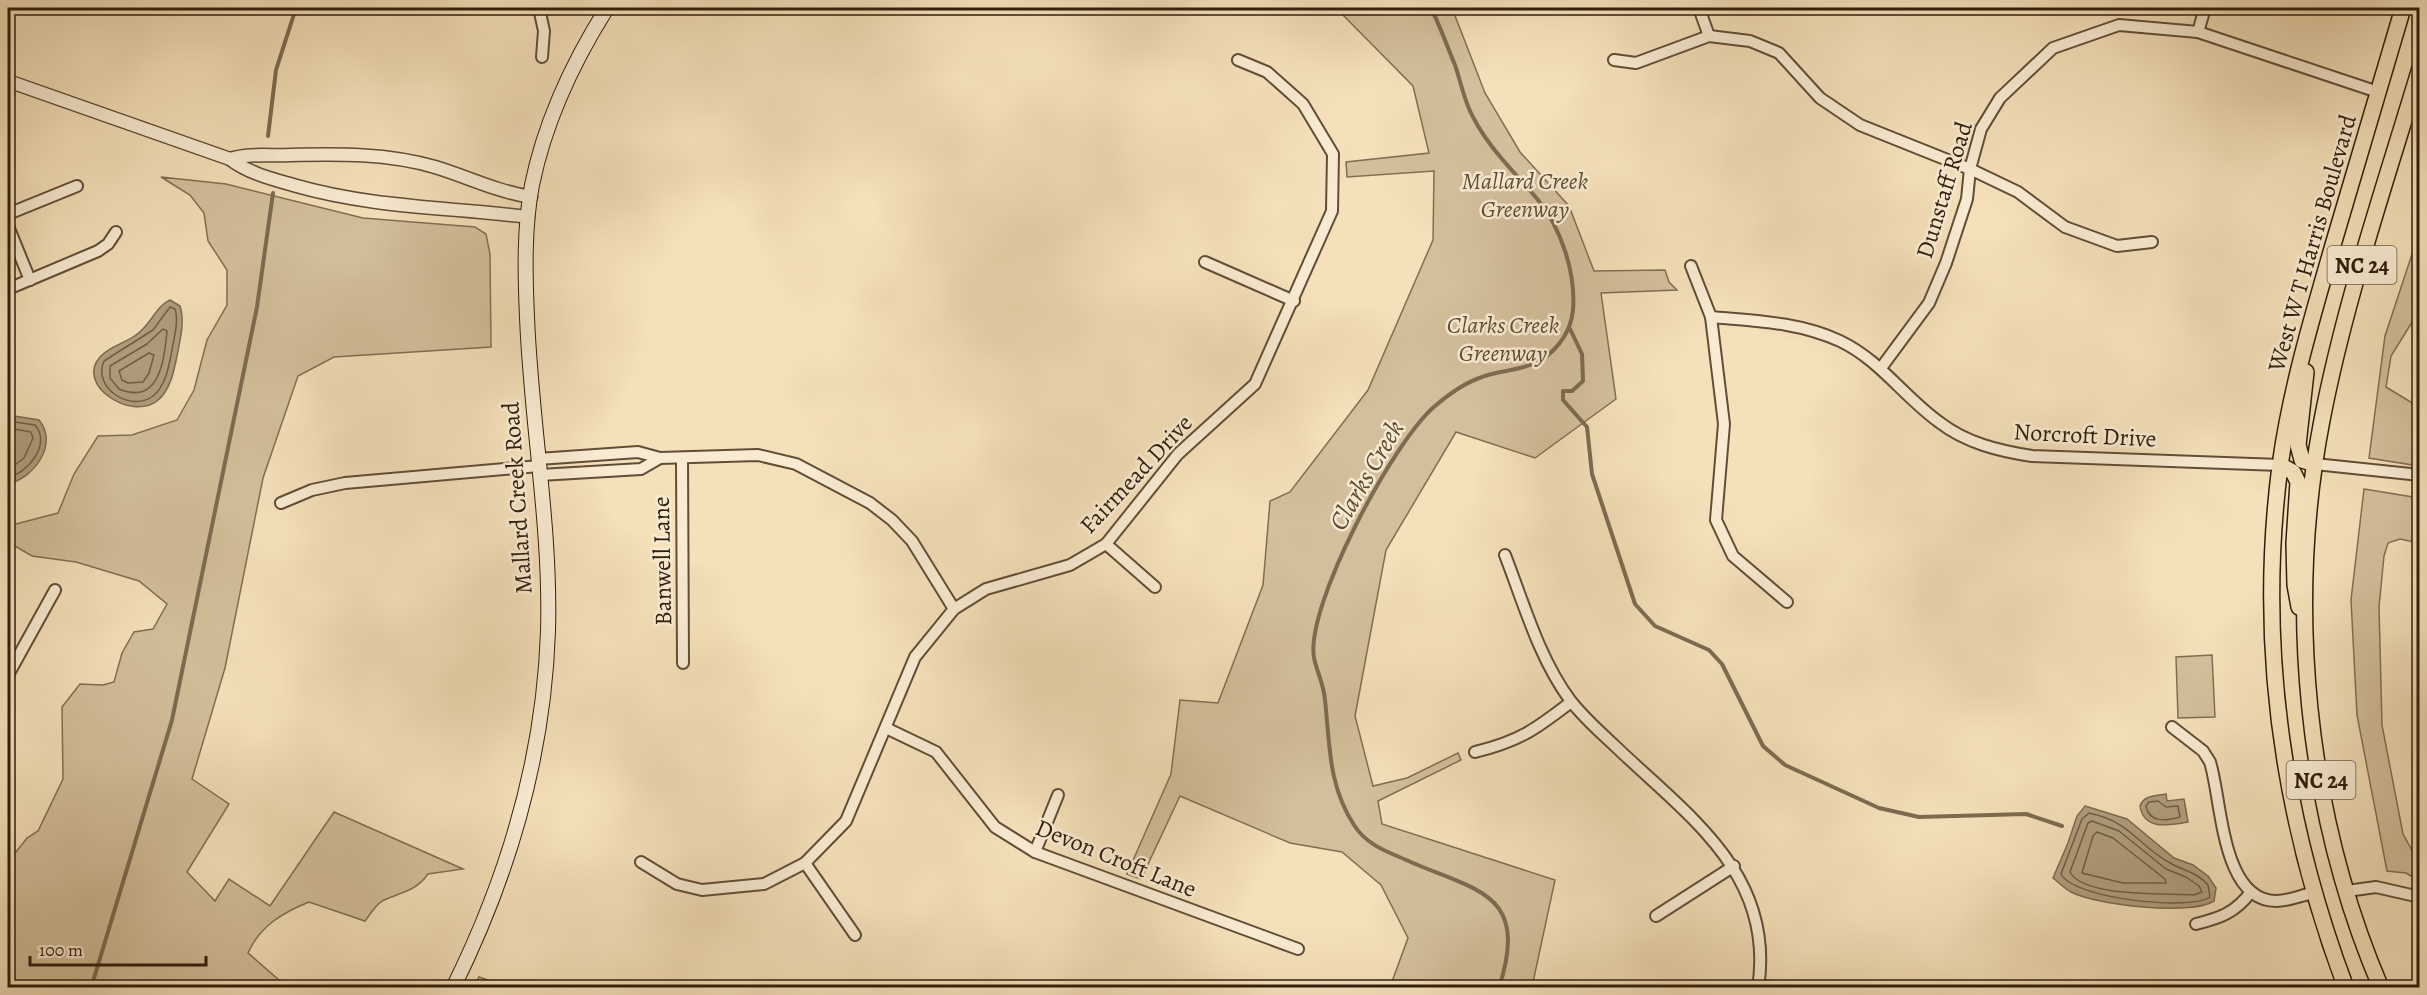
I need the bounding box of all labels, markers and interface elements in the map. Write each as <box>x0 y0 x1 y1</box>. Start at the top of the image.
street label: West W T Harris Boulevard <box>2260 111 2364 376</box>
street label: Dunstaff Road <box>1908 118 1980 262</box>
park label: Mallard Creek Greenway <box>1462 165 1588 225</box>
road number: NC 24 <box>2328 246 2396 284</box>
park label: Clarks Creek Greenway <box>1447 309 1560 369</box>
street label: Mallard Creek Road <box>494 401 540 595</box>
street label: Fairmead Drive <box>1073 408 1199 540</box>
water label: Clarks Creek <box>1321 414 1412 537</box>
street label: Norcroft Drive <box>2013 415 2157 455</box>
street label: Banwell Lane <box>645 496 679 626</box>
road number: NC 24 <box>2286 761 2356 799</box>
street label: Devon Croft Lane <box>1031 811 1201 905</box>
scale bar <box>30 929 206 967</box>
text: 100 m <box>39 938 83 962</box>

